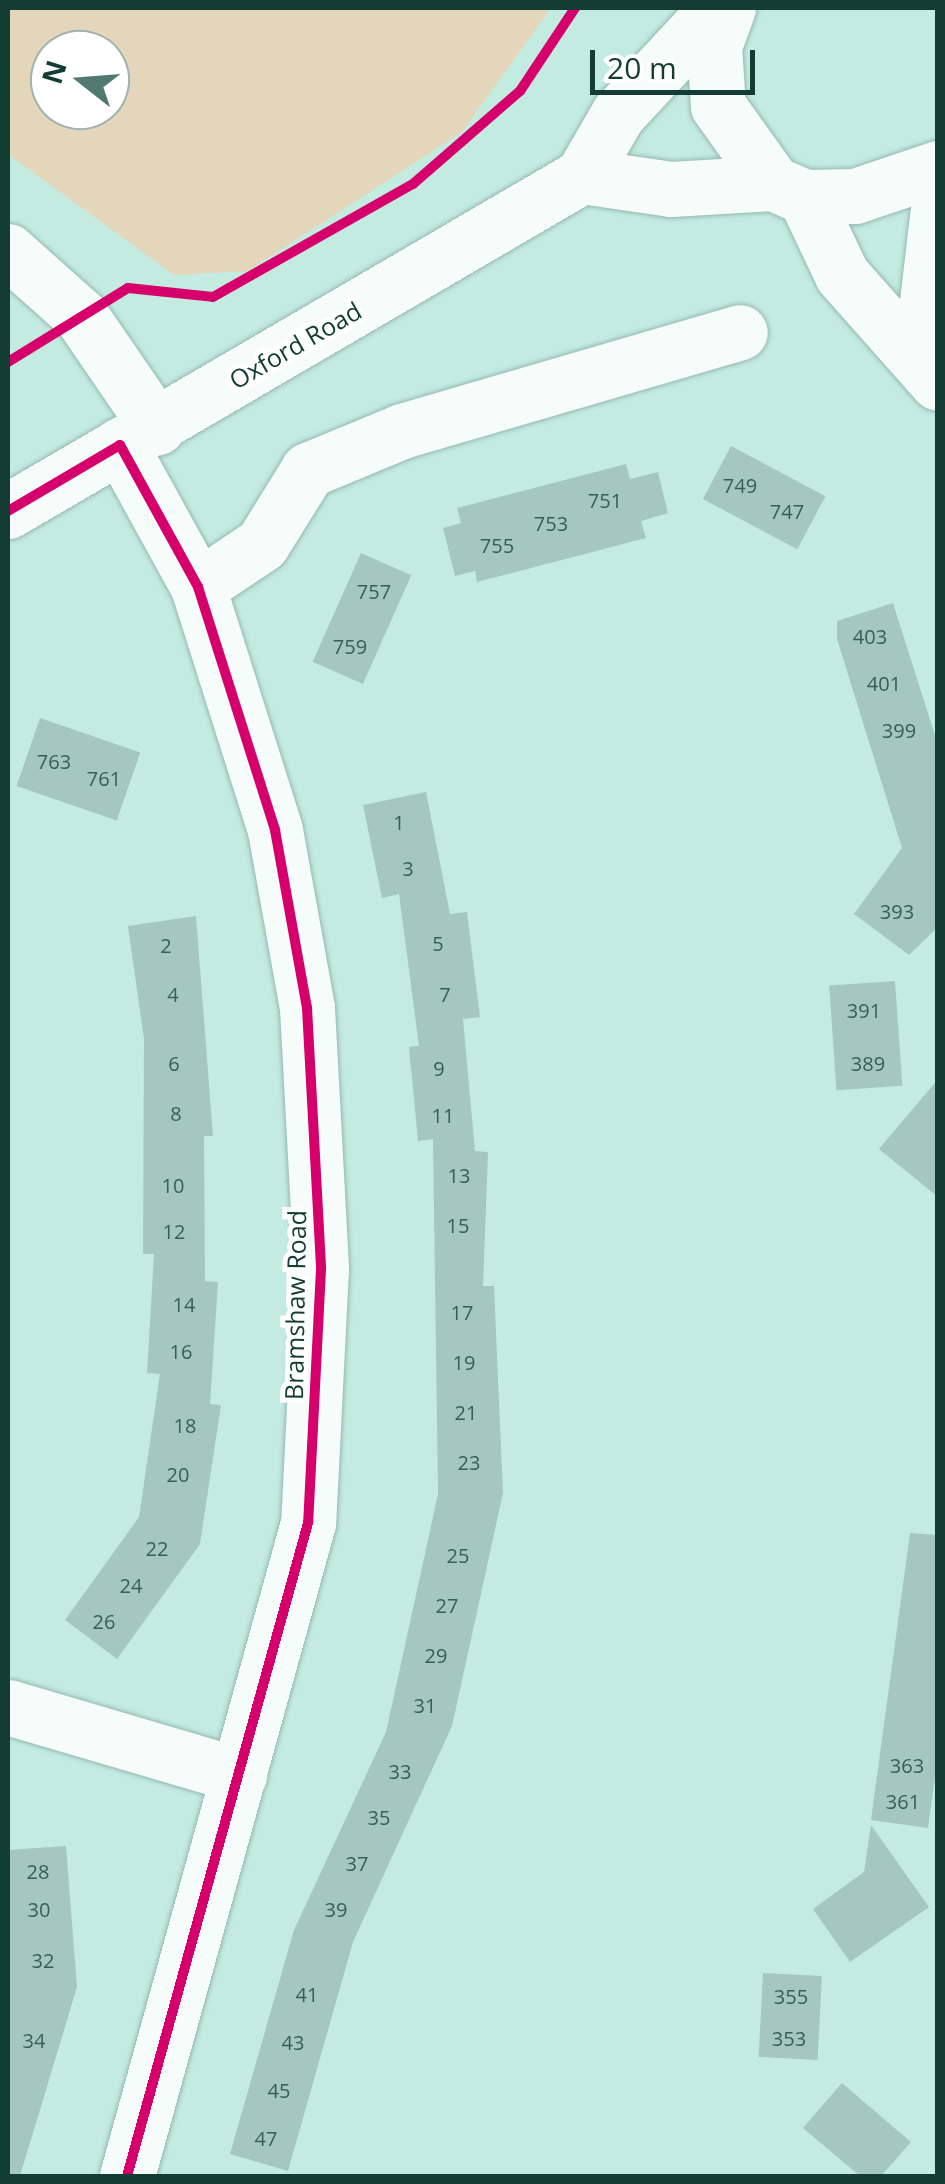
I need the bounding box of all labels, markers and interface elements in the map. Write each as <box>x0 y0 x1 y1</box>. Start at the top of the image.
north arrow <box>30 30 130 130</box>
scale bar <box>595 30 760 92</box>
text: 20 m <box>607 47 677 88</box>
text: N <box>32 55 75 88</box>
street label: Oxford Road <box>224 295 366 395</box>
house number: 749 <box>723 473 757 497</box>
house number: 751 <box>588 488 622 512</box>
house number: 747 <box>770 499 804 523</box>
house number: 753 <box>534 511 568 535</box>
house number: 755 <box>480 533 514 557</box>
house number: 757 <box>357 579 391 603</box>
house number: 403 <box>853 624 887 648</box>
house number: 759 <box>333 634 367 658</box>
house number: 401 <box>867 671 901 695</box>
house number: 399 <box>882 718 916 742</box>
house number: 763 <box>37 749 71 773</box>
house number: 761 <box>87 766 121 790</box>
house number: 1 <box>393 810 405 834</box>
house number: 3 <box>402 856 414 880</box>
house number: 393 <box>880 899 914 923</box>
house number: 5 <box>432 931 444 955</box>
house number: 2 <box>160 933 172 957</box>
house number: 4 <box>167 982 179 1006</box>
house number: 7 <box>439 982 451 1006</box>
house number: 391 <box>847 998 881 1022</box>
house number: 6 <box>168 1051 180 1075</box>
house number: 389 <box>851 1051 885 1075</box>
house number: 9 <box>433 1056 445 1080</box>
house number: 8 <box>170 1101 182 1125</box>
house number: 11 <box>432 1103 454 1127</box>
house number: 13 <box>448 1163 470 1187</box>
house number: 10 <box>162 1173 184 1197</box>
street label: Bramshaw Road <box>278 1210 312 1400</box>
house number: 15 <box>447 1213 469 1237</box>
house number: 12 <box>163 1219 185 1243</box>
house number: 14 <box>173 1292 195 1316</box>
house number: 17 <box>451 1300 473 1324</box>
house number: 16 <box>170 1339 192 1363</box>
house number: 19 <box>453 1350 475 1374</box>
house number: 21 <box>455 1400 477 1424</box>
house number: 18 <box>174 1413 196 1437</box>
house number: 23 <box>458 1450 480 1474</box>
house number: 20 <box>167 1462 189 1486</box>
house number: 22 <box>146 1536 168 1560</box>
house number: 25 <box>447 1543 469 1567</box>
house number: 24 <box>120 1573 142 1597</box>
house number: 27 <box>436 1593 458 1617</box>
house number: 26 <box>93 1609 115 1633</box>
house number: 29 <box>425 1643 447 1667</box>
house number: 31 <box>414 1693 436 1717</box>
house number: 363 <box>890 1753 924 1777</box>
house number: 33 <box>389 1759 411 1783</box>
house number: 361 <box>886 1789 920 1813</box>
house number: 35 <box>368 1805 390 1829</box>
house number: 37 <box>346 1851 368 1875</box>
house number: 28 <box>27 1859 49 1883</box>
house number: 30 <box>28 1897 50 1921</box>
house number: 39 <box>325 1897 347 1921</box>
house number: 32 <box>32 1948 54 1972</box>
house number: 41 <box>296 1982 318 2006</box>
house number: 355 <box>774 1984 808 2008</box>
house number: 353 <box>772 2026 806 2050</box>
house number: 34 <box>23 2028 45 2052</box>
house number: 43 <box>282 2030 304 2054</box>
house number: 45 <box>268 2078 290 2102</box>
house number: 47 <box>255 2126 277 2150</box>

